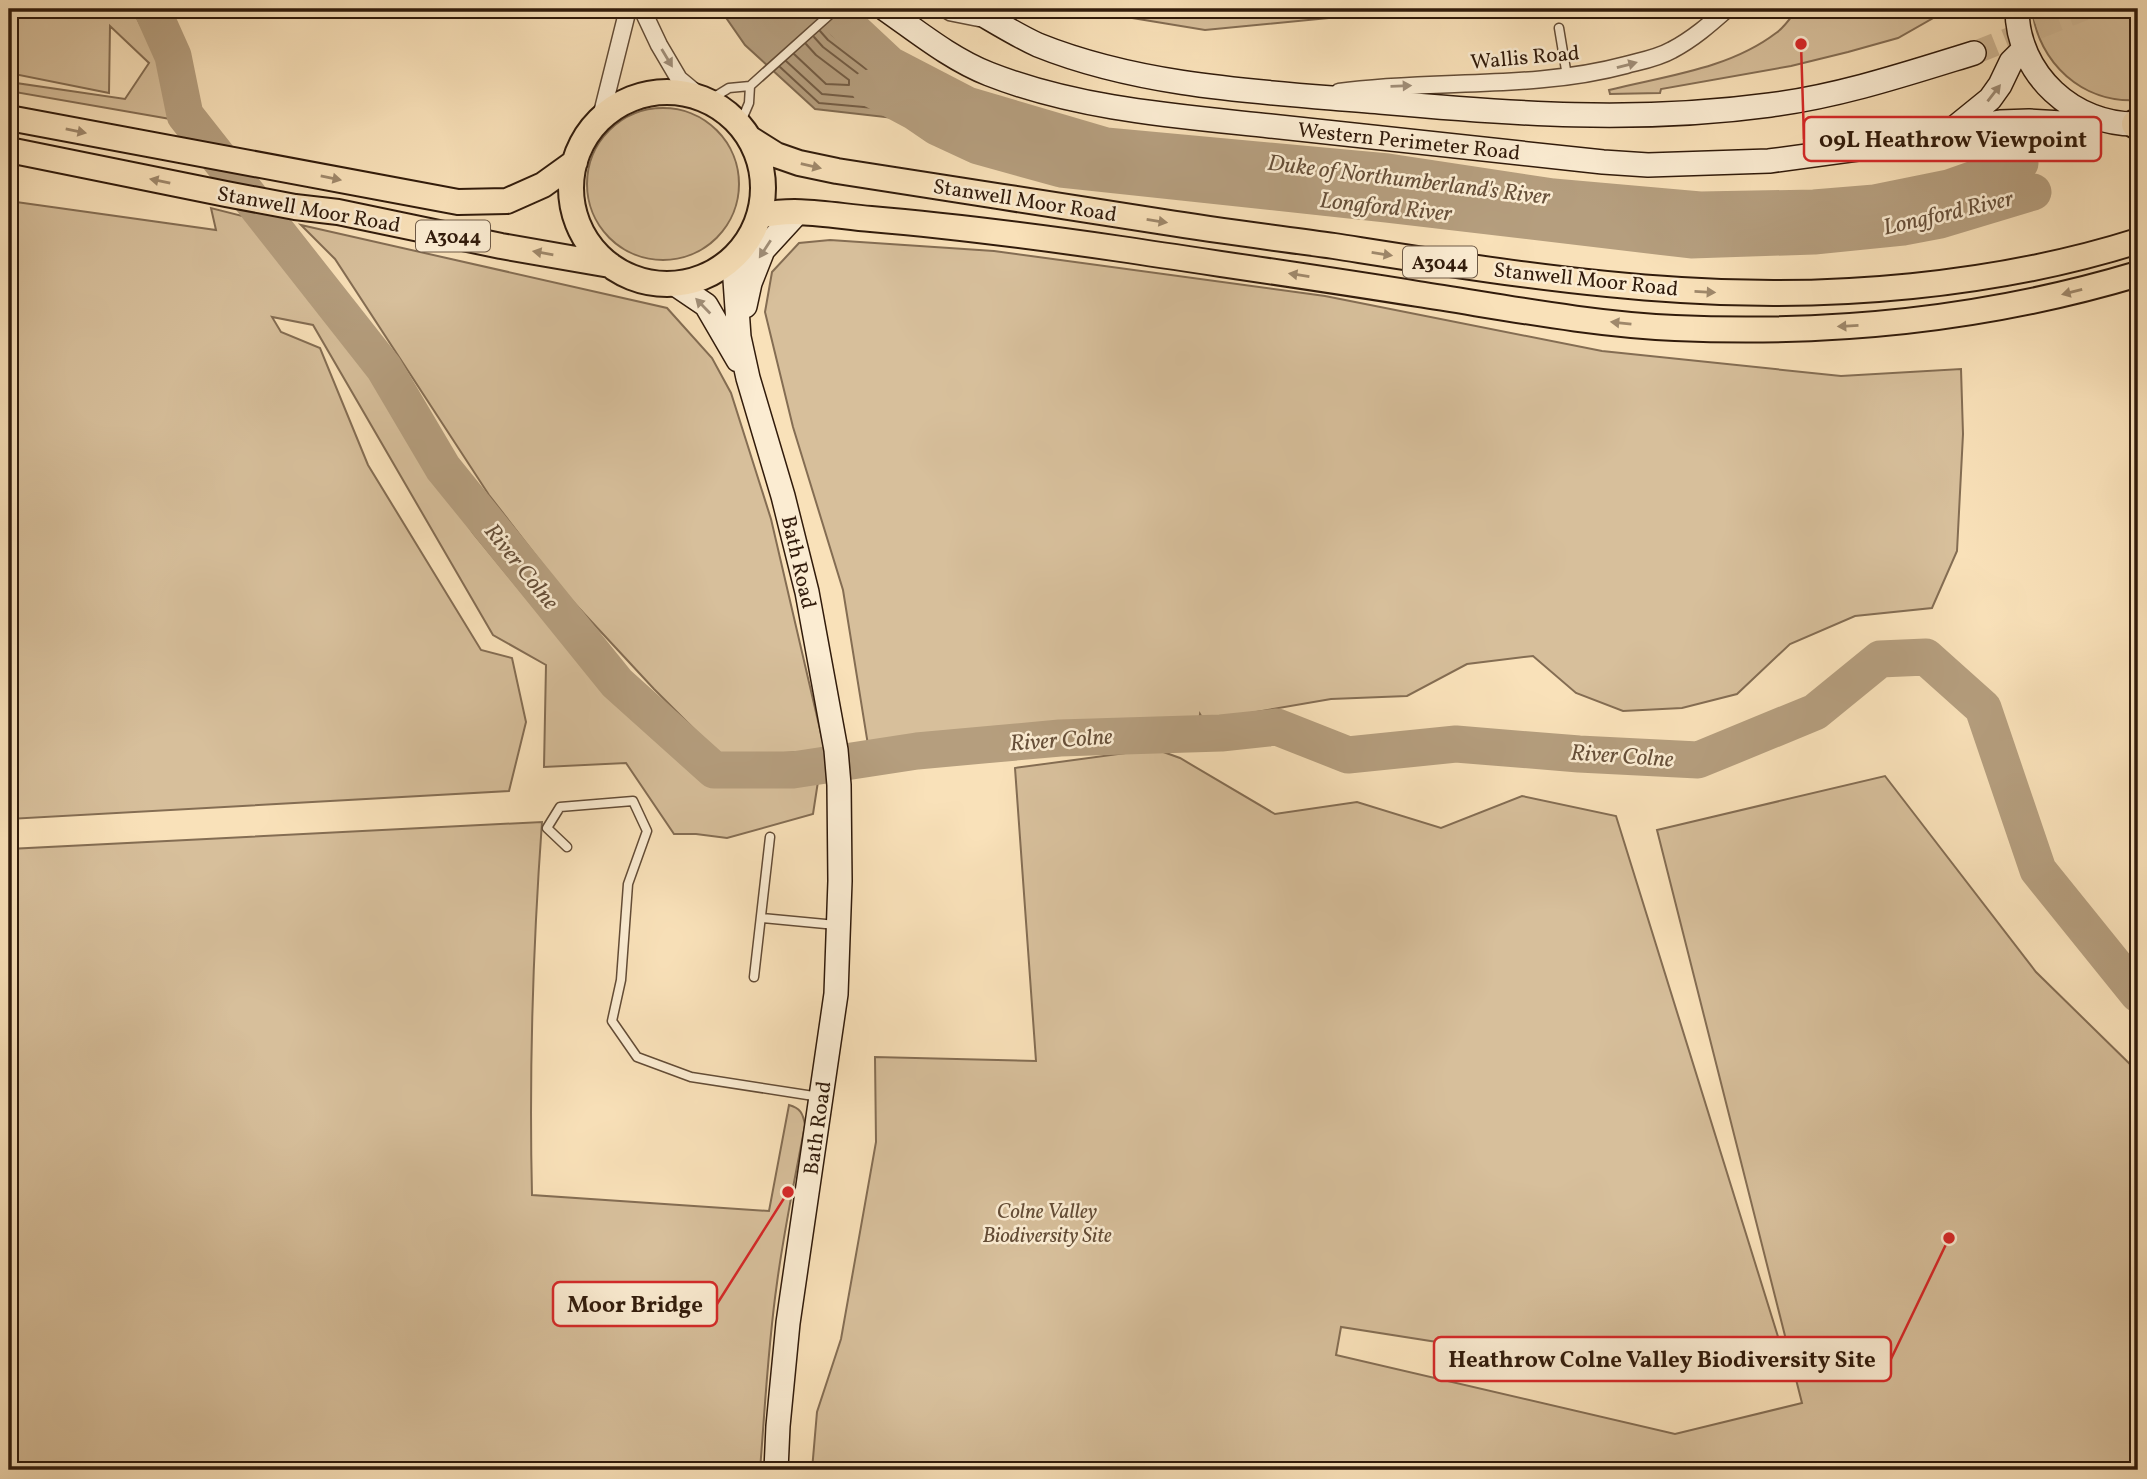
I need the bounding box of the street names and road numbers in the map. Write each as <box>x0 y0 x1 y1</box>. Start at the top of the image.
street label: Wallis Road <box>1469 39 1581 78</box>
street label: Western Perimeter Road <box>1296 116 1522 169</box>
street label: Stanwell Moor Road <box>931 173 1119 230</box>
street label: Stanwell Moor Road <box>215 180 403 241</box>
road number: A3044 <box>416 220 490 252</box>
road number: A3044 <box>1403 246 1477 278</box>
street label: Stanwell Moor Road <box>1492 256 1680 305</box>
street label: Bath Road <box>773 513 822 612</box>
street label: Bath Road <box>798 1079 839 1177</box>

